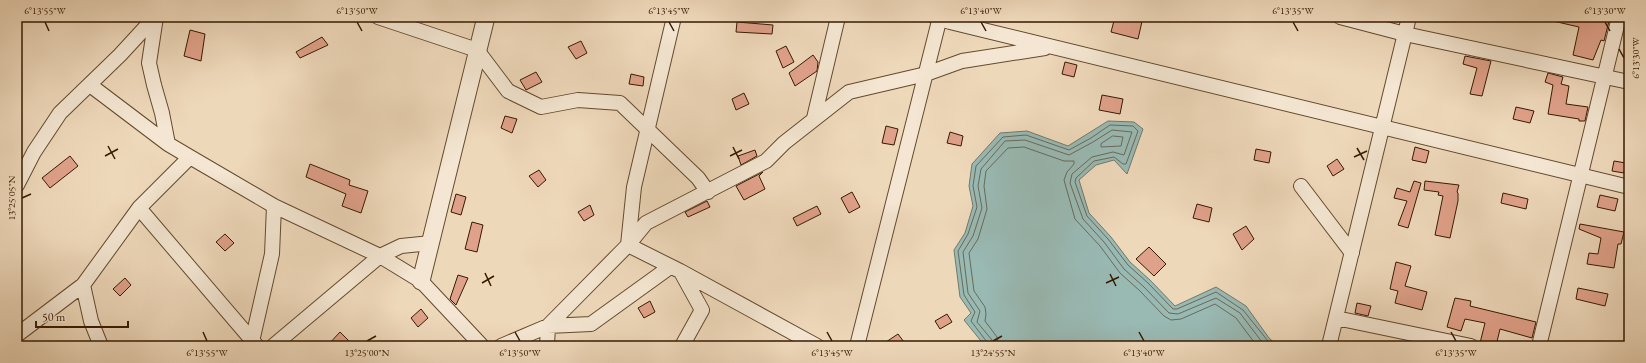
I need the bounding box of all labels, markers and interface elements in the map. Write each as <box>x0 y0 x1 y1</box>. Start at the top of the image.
text: 6°13'55"W <box>24 4 67 17</box>
text: 6°13'50"W <box>336 4 379 17</box>
text: 6°13'45"W <box>648 4 691 17</box>
text: 6°13'40"W <box>960 4 1003 17</box>
text: 6°13'35"W <box>1272 4 1315 17</box>
text: 6°13'30"W <box>1584 4 1627 17</box>
text: 6°13'30"W <box>1629 36 1642 79</box>
text: 13°25'05"N <box>5 175 18 220</box>
scale bar <box>36 303 128 329</box>
text: 50 m <box>42 309 66 325</box>
text: 6°13'55"W <box>186 346 229 359</box>
text: 13°25'00"N <box>345 346 390 359</box>
text: 6°13'50"W <box>499 346 542 359</box>
text: 6°13'45"W <box>811 346 854 359</box>
text: 13°24'55"N <box>971 346 1016 359</box>
text: 6°13'40"W <box>1123 346 1166 359</box>
text: 6°13'35"W <box>1435 346 1478 359</box>

